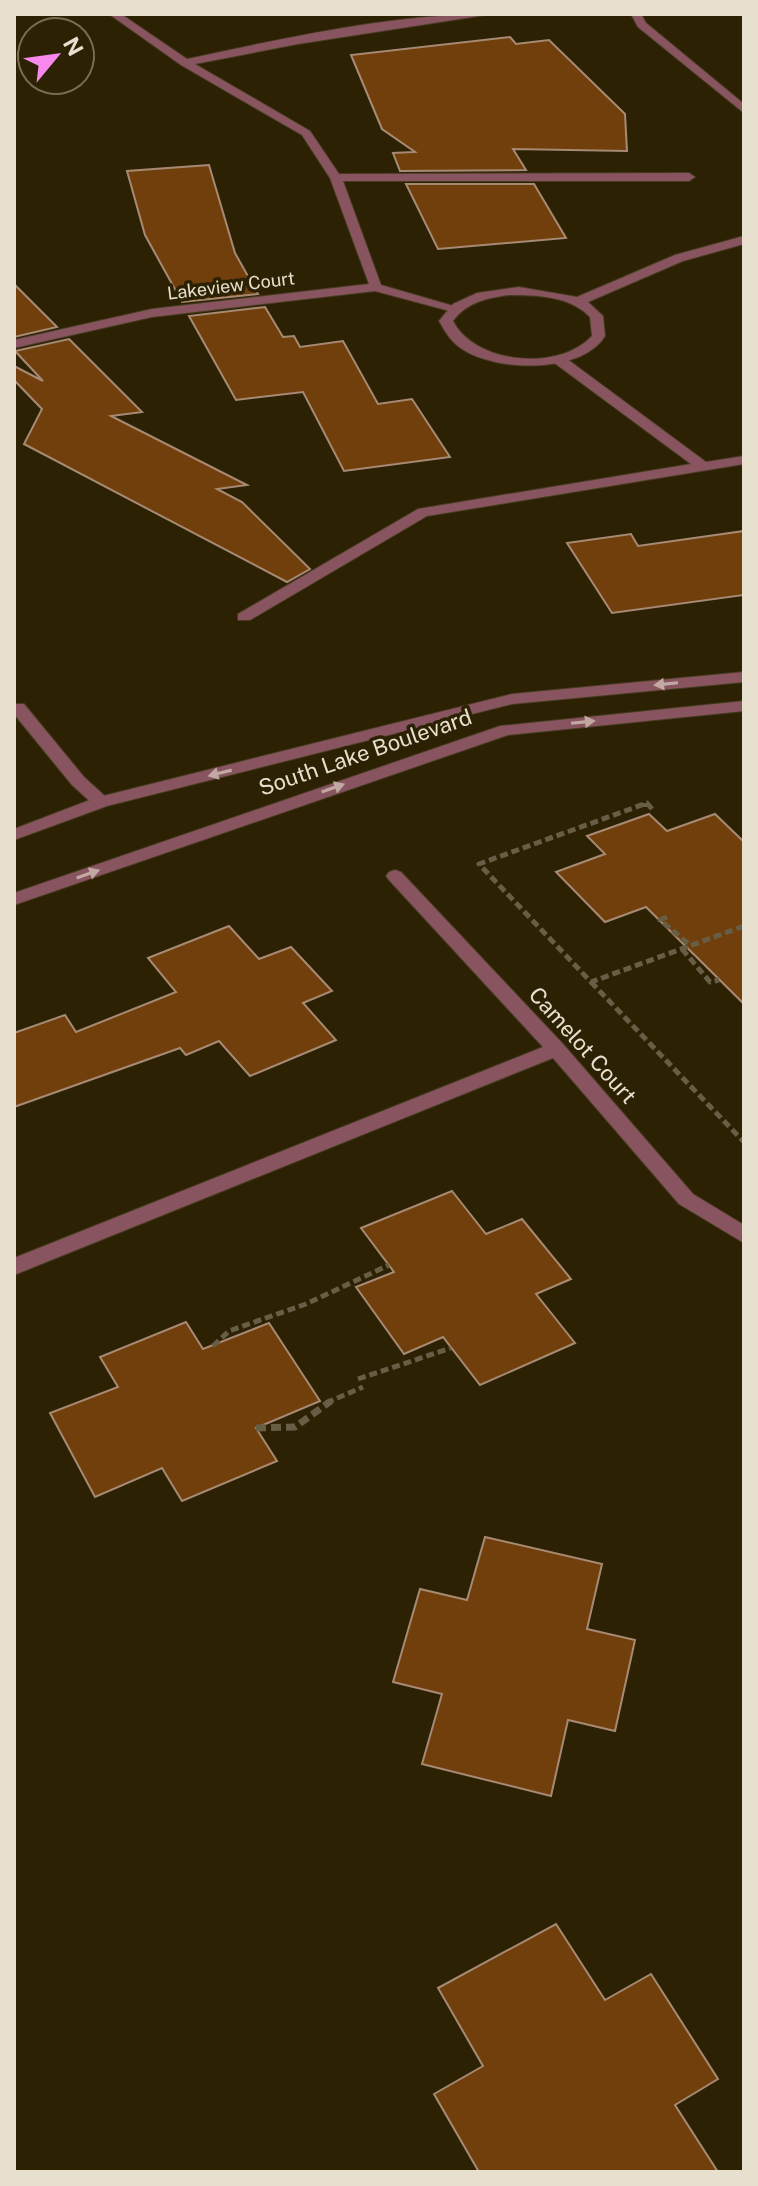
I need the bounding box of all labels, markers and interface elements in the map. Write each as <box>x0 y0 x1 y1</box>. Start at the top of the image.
north arrow <box>16 16 96 96</box>
text: N <box>58 32 89 60</box>
street label: Lakeview Court <box>166 267 296 304</box>
one-way arrow <box>653 678 678 691</box>
street label: South Lake Boulevard <box>255 703 475 801</box>
one-way arrow <box>571 716 596 729</box>
one-way arrow <box>208 767 233 779</box>
one-way arrow <box>321 781 345 793</box>
one-way arrow <box>76 867 100 879</box>
street label: Camelot Court <box>524 981 642 1109</box>

